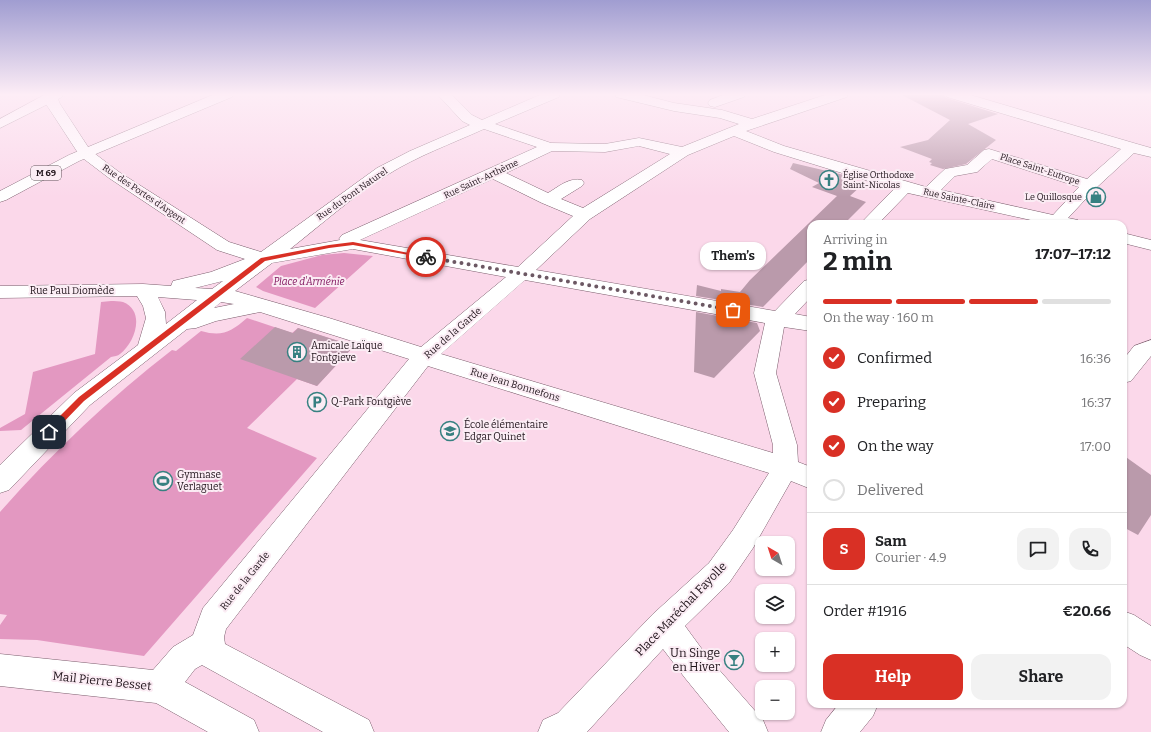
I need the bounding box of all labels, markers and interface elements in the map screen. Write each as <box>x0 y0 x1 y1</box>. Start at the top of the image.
street label: Place Saint-Eutrope <box>999 151 1081 187</box>
street label: Rue Saint-Arthème <box>442 157 520 201</box>
street label: Rue des Portes d'Argent <box>101 162 188 226</box>
road number: M 69 <box>31 166 61 180</box>
street label: Rue du Pont Naturel <box>315 166 390 222</box>
place label: Église Orthodoxe Saint-Nicolas <box>843 168 914 190</box>
church icon: Église Orthodoxe Saint-Nicolas <box>818 169 840 191</box>
shop icon: Le Quillosque <box>1085 186 1107 208</box>
street label: Rue Sainte-Claire <box>922 187 996 212</box>
place label: Le Quillosque <box>1025 192 1082 202</box>
text: Arriving in <box>823 232 888 247</box>
courier <box>406 237 446 277</box>
callout: Them’s <box>700 242 766 270</box>
text: 17:07–17:12 <box>1035 245 1111 263</box>
icon: bike <box>415 246 437 268</box>
text: 2 min <box>823 246 892 277</box>
text: Them’s <box>711 248 755 263</box>
park label: Place d'Arménie <box>273 276 345 288</box>
street label: Rue Paul Diomède <box>30 285 114 297</box>
pin <box>716 293 750 327</box>
icon: bag <box>722 299 744 321</box>
street label: Rue de la Garde <box>422 305 484 361</box>
text: On the way · 160 m <box>823 310 934 325</box>
place label: Amicale Laïque Fontgieve <box>311 340 382 364</box>
building icon: Amicale Laïque Fontgieve <box>286 341 308 363</box>
icon: check <box>823 347 845 369</box>
text: Confirmed <box>857 349 932 367</box>
text: 16:36 <box>1080 351 1111 366</box>
street label: Rue Jean Bonnefons <box>469 366 561 404</box>
parking icon: Q-Park Fontgiève <box>306 391 328 413</box>
icon: check <box>823 391 845 413</box>
text: Preparing <box>857 393 926 411</box>
text: 16:37 <box>1081 395 1111 410</box>
place label: Q-Park Fontgiève <box>331 396 411 408</box>
pin <box>32 415 66 449</box>
place label: École élémentaire Edgar Quinet <box>464 417 548 443</box>
school or university icon: École élémentaire Edgar Quinet <box>439 420 461 442</box>
icon: home <box>38 421 60 443</box>
icon: check <box>823 435 845 457</box>
text: On the way <box>857 437 934 455</box>
text: 17:00 <box>1080 439 1111 454</box>
place label: Gymnase Verlaguet <box>177 469 222 493</box>
sports icon: Gymnase Verlaguet <box>152 470 174 492</box>
text: Delivered <box>857 481 924 499</box>
button: chat <box>1017 528 1059 570</box>
button: phone <box>1069 528 1111 570</box>
text: Sam <box>875 532 907 550</box>
north arrow <box>755 536 795 576</box>
map controls <box>755 536 795 720</box>
text: S <box>839 540 849 558</box>
street label: Rue de la Garde <box>218 549 272 613</box>
text: Courier · 4.9 <box>875 550 947 565</box>
street label: Place Maréchal Fayolle <box>632 559 730 659</box>
button: layers <box>755 584 795 624</box>
text: Order #1916 <box>823 602 907 620</box>
text: €20.66 <box>1063 602 1111 620</box>
button: + <box>755 632 795 672</box>
place label: Un Singe en Hiver <box>670 646 721 674</box>
bar icon: Un Singe en Hiver <box>723 649 745 671</box>
button: Help <box>823 654 963 700</box>
button: Share <box>971 654 1111 700</box>
street label: Mail Pierre Besset <box>52 669 153 693</box>
button: − <box>755 680 795 720</box>

